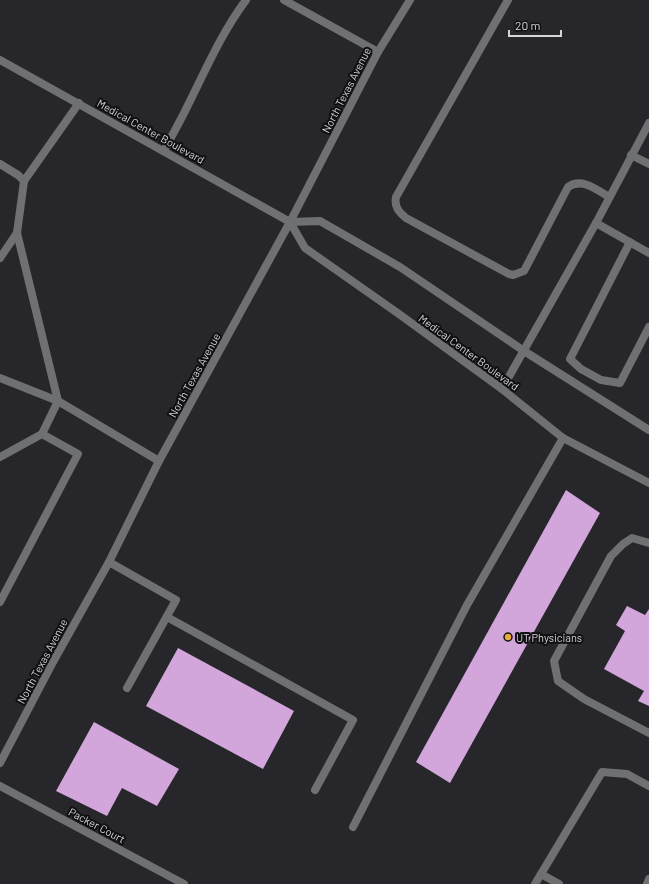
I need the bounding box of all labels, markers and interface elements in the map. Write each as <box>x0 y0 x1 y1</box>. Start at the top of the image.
scale bar <box>509 12 561 38</box>
text: 20 m <box>515 18 541 32</box>
street label: North Texas Avenue <box>319 45 373 135</box>
street label: Medical Center Boulevard <box>95 96 207 166</box>
street label: Medical Center Boulevard <box>416 311 522 393</box>
street label: North Texas Avenue <box>165 331 223 419</box>
street label: North Texas Avenue <box>14 616 70 706</box>
place label: UT Physicians <box>516 631 582 644</box>
marker: UT Physicians <box>503 632 513 642</box>
street label: Packer Court <box>67 805 127 845</box>

